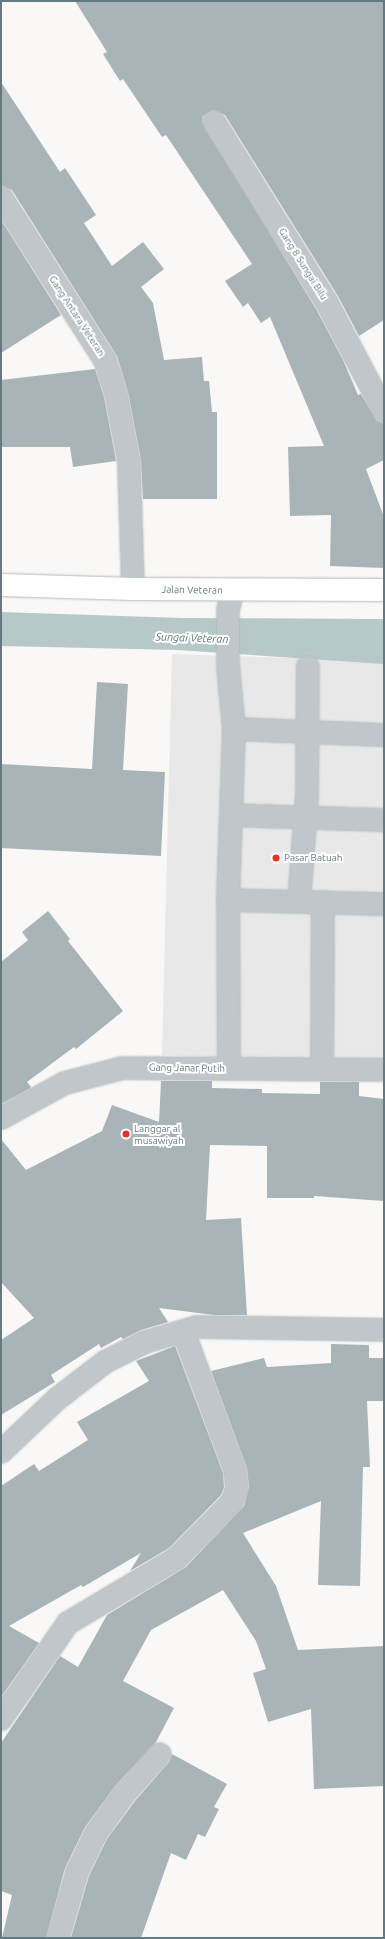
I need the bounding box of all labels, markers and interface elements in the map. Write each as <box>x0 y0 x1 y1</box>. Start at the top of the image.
street label: Gang 8 Sungai Bilu <box>276 226 330 302</box>
street label: Gang Antara Veteran <box>46 273 108 359</box>
street label: Jalan Veteran <box>161 583 223 597</box>
water label: Sungai Veteran <box>155 630 229 646</box>
place label: Pasar Batuah <box>284 852 343 864</box>
marker: Pasar Batuah <box>271 853 281 863</box>
street label: Gang Janar Putih <box>149 1061 225 1075</box>
place label: Langgar al musawiyah <box>134 1122 184 1146</box>
marker: Langgar al musawiyah <box>121 1129 131 1139</box>

